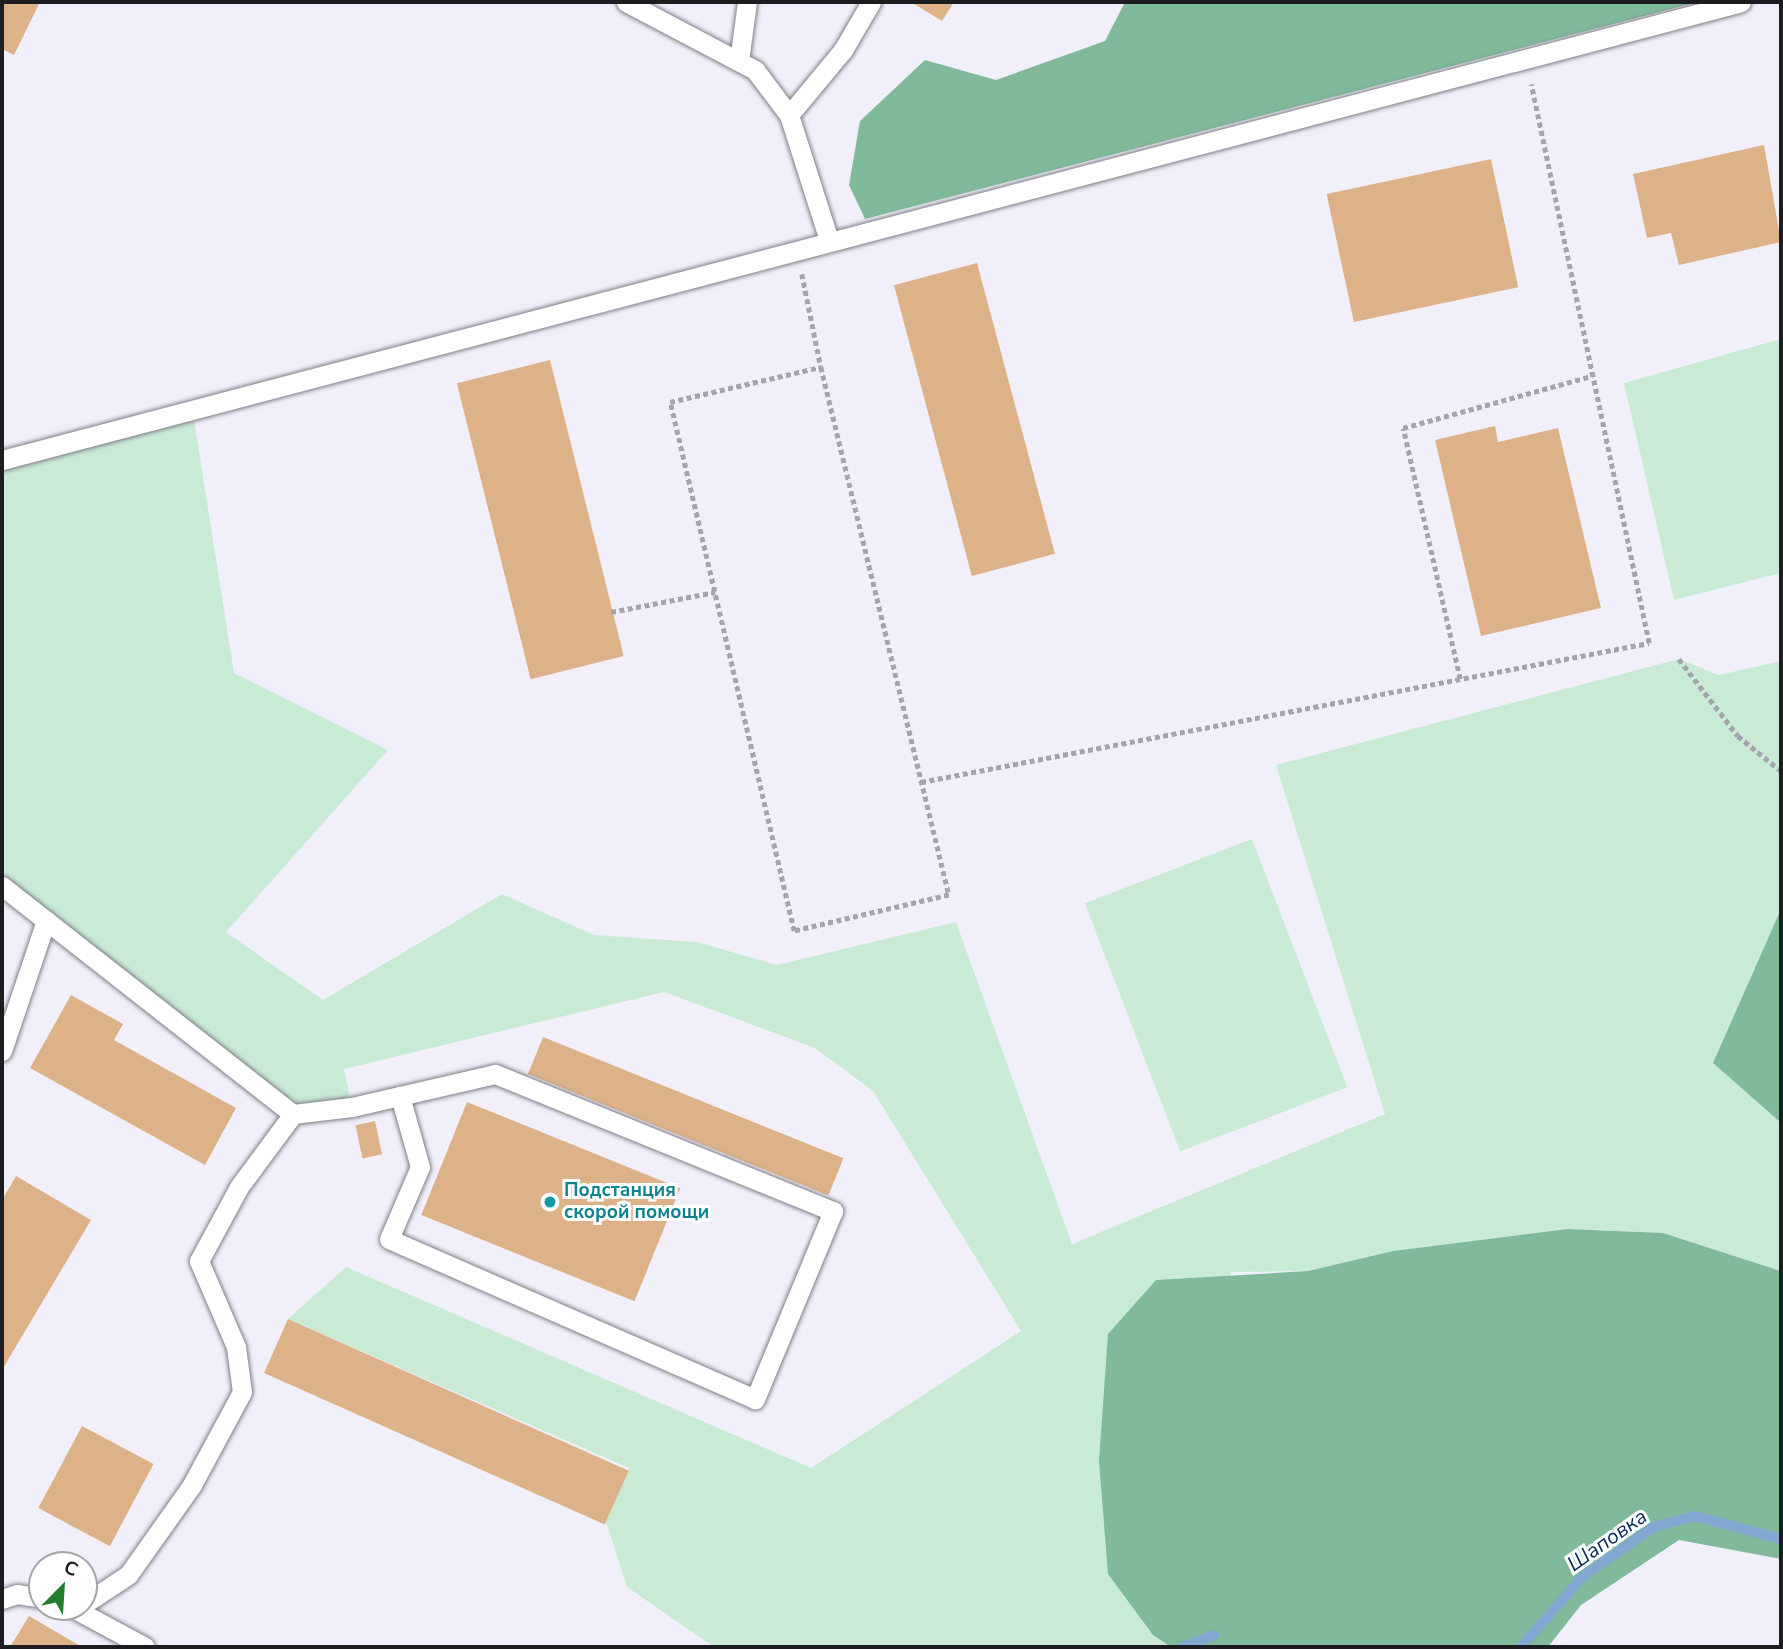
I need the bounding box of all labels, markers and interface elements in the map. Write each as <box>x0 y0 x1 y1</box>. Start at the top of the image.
place label: Подстанция скорой помощи <box>564 1180 709 1224</box>
marker: Подстанция скорой помощи <box>542 1194 558 1210</box>
water label: Шаповка <box>1562 1503 1652 1577</box>
north arrow <box>28 1551 98 1621</box>
text: С <box>60 1554 82 1583</box>

